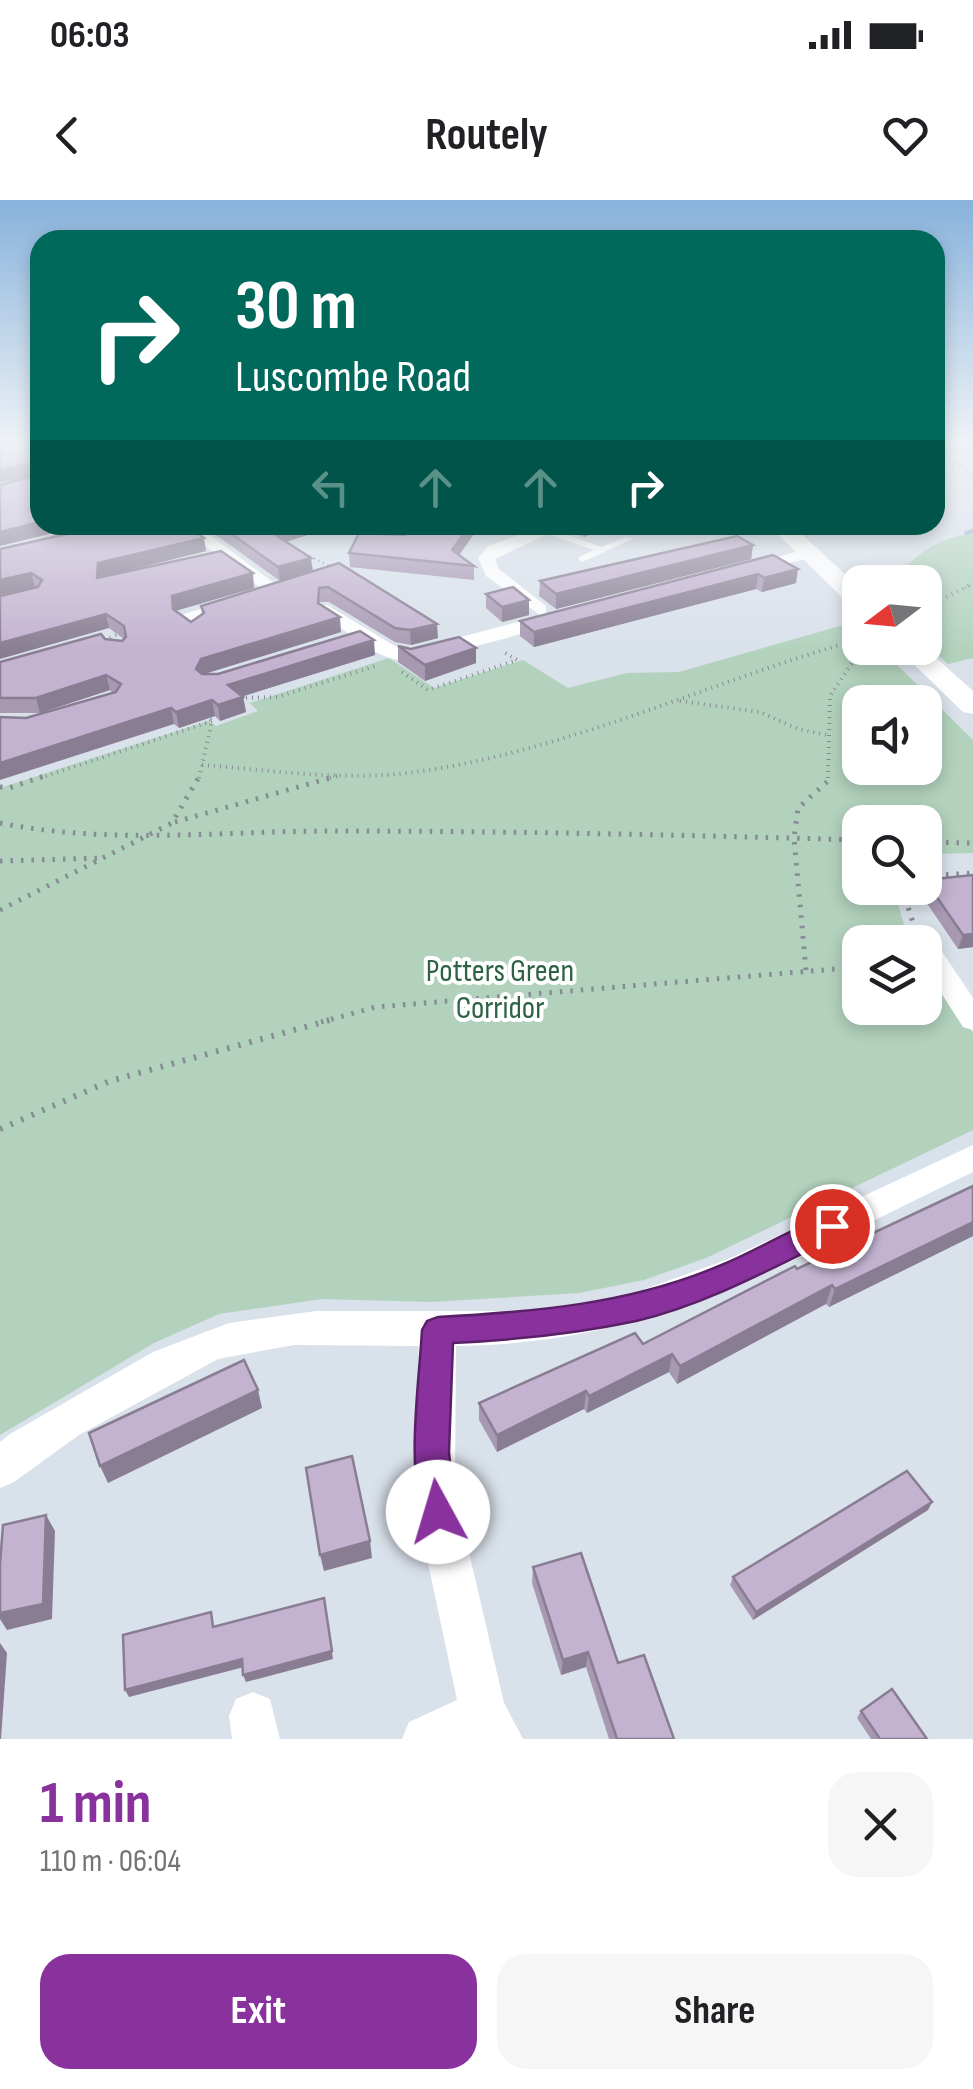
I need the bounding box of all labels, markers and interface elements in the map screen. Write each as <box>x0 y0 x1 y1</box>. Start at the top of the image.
text: 06:03 <box>50 13 130 58</box>
icon: back <box>40 108 95 163</box>
text: Routely <box>425 108 548 163</box>
icon: heart <box>878 108 933 163</box>
text: 30 m <box>235 265 357 349</box>
icon: right <box>70 270 200 400</box>
text: Luscombe Road <box>235 350 471 405</box>
icon: left <box>303 460 358 515</box>
icon: ahead <box>408 460 463 515</box>
icon: ahead <box>513 460 568 515</box>
icon: right <box>618 460 673 515</box>
north arrow <box>842 565 942 665</box>
map controls <box>842 565 942 1025</box>
button: sound <box>842 685 942 785</box>
button: search <box>842 805 942 905</box>
button: layers <box>842 925 942 1025</box>
park label: Potters Green Corridor <box>426 952 574 1028</box>
pin <box>790 1184 875 1269</box>
icon: arrive <box>805 1199 860 1254</box>
position arrow <box>386 1460 490 1564</box>
text: 1 min <box>40 1768 152 1840</box>
button: close <box>828 1772 933 1877</box>
text: 110 m · 06:04 <box>40 1842 181 1881</box>
button: Exit <box>40 1954 477 2069</box>
button: Share <box>497 1954 933 2069</box>

